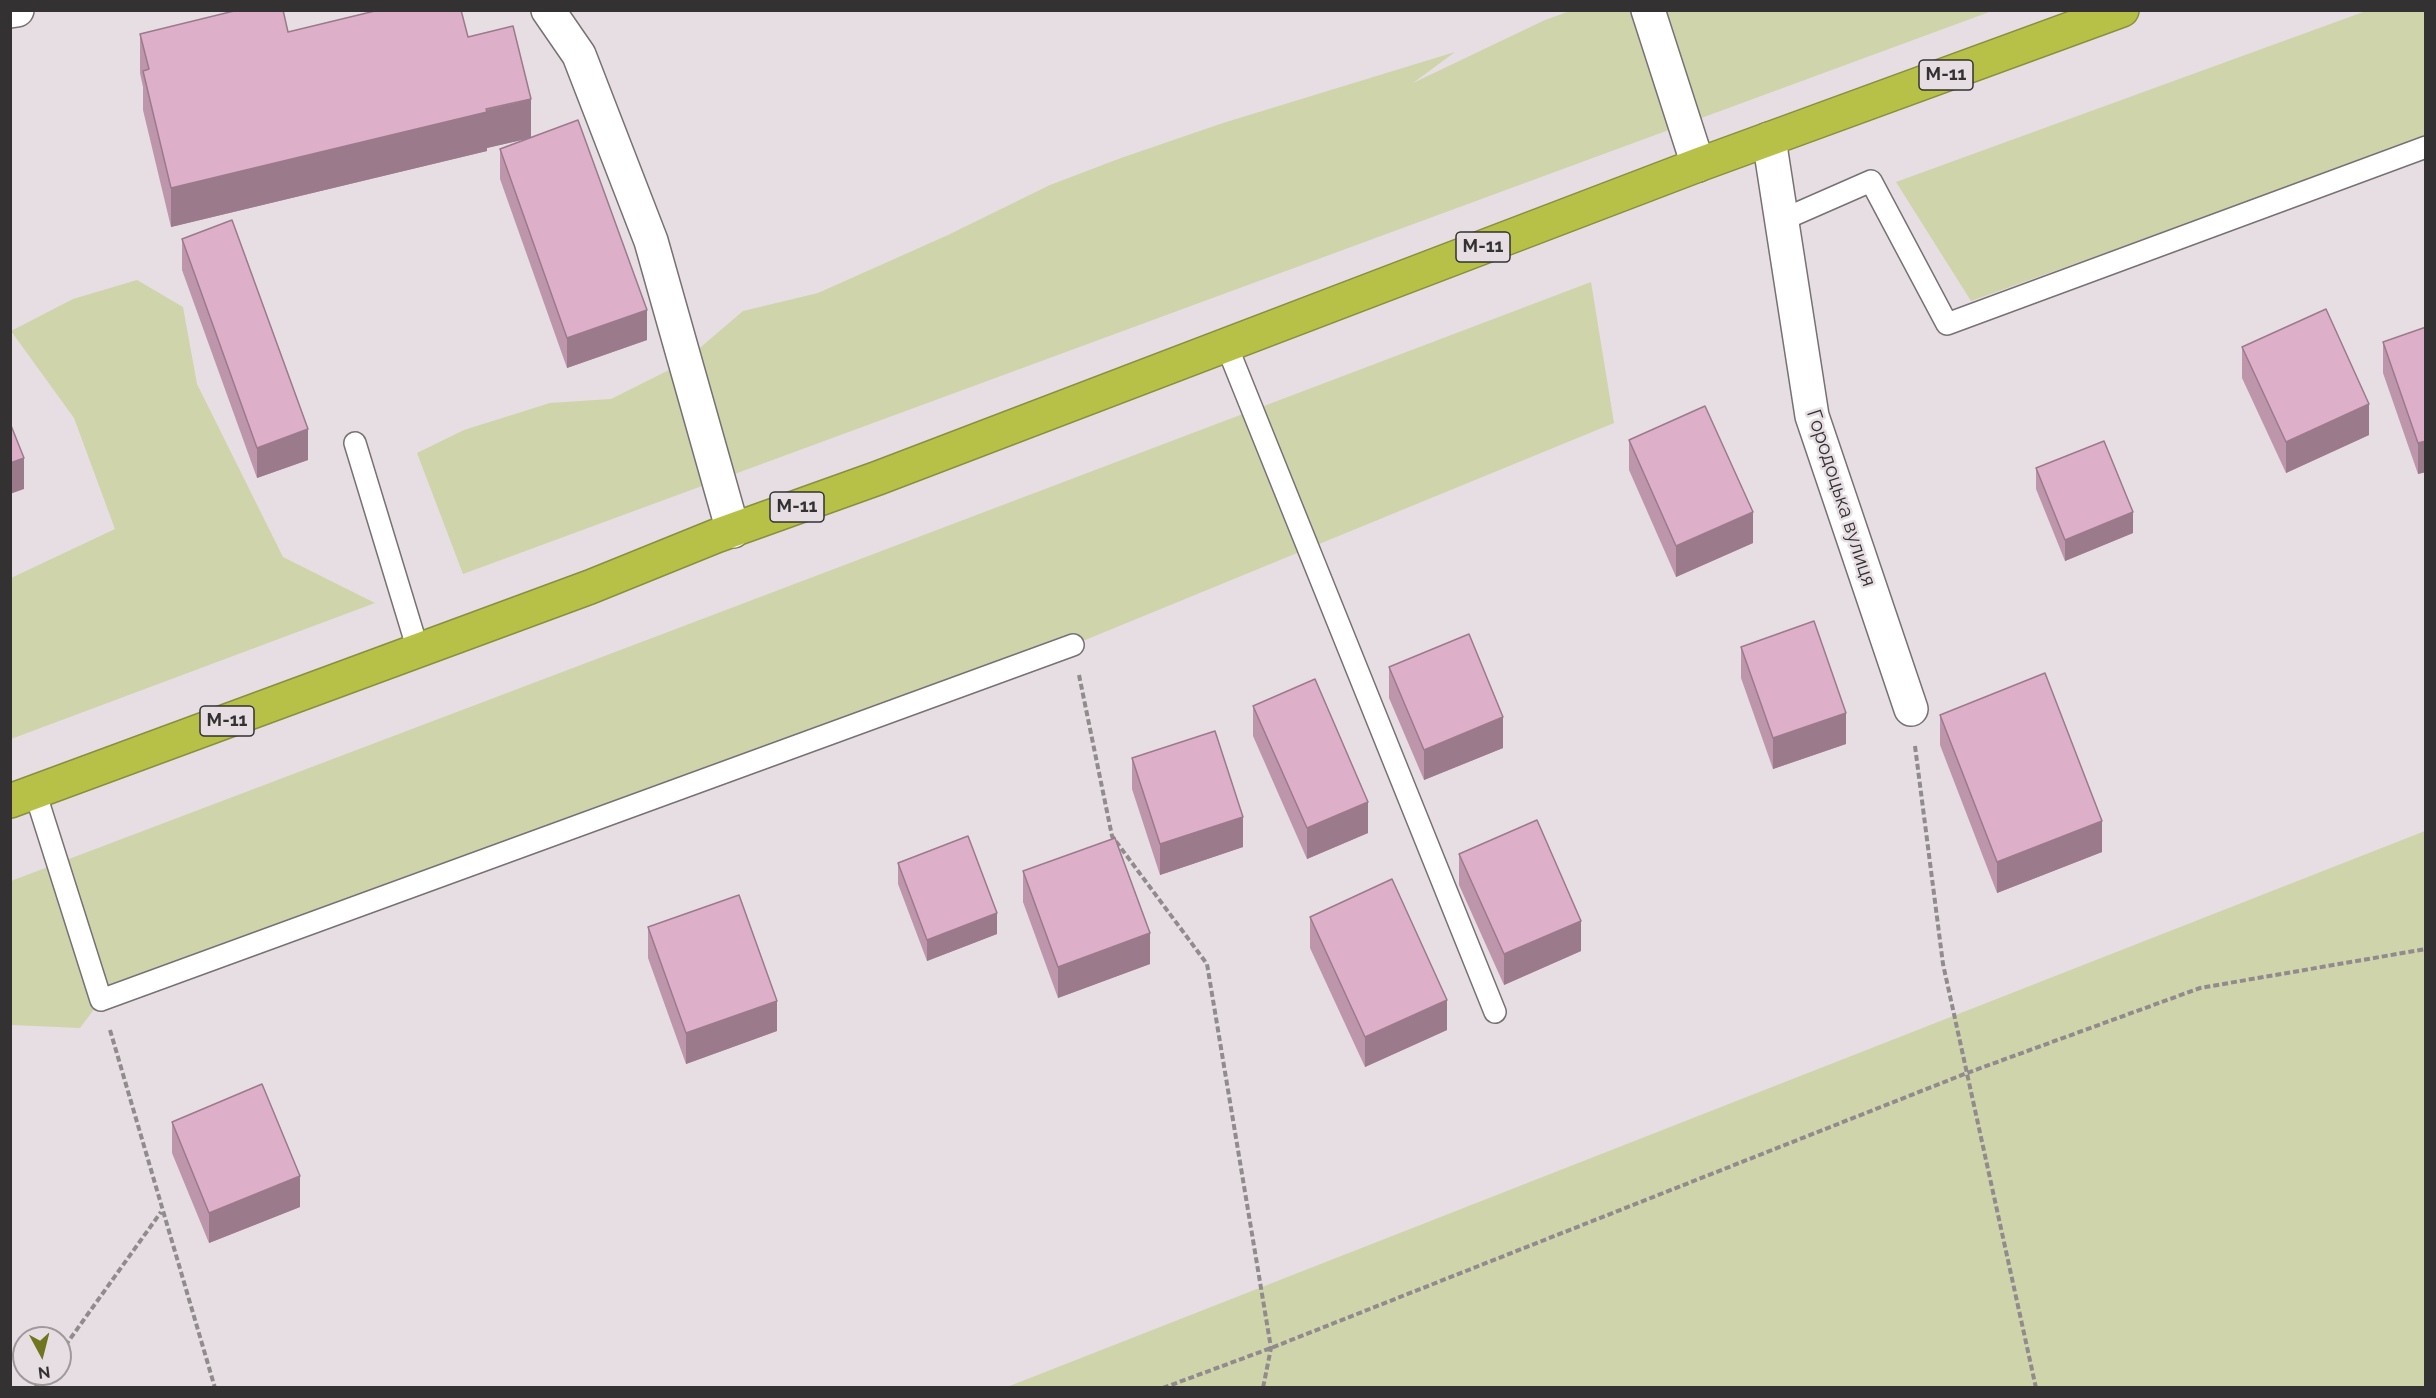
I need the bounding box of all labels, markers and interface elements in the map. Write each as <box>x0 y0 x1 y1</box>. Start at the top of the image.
road number: М-11 <box>1919 60 1973 90</box>
road number: М-11 <box>1456 232 1510 262</box>
street label: Городоцька вулиця <box>1801 407 1881 589</box>
road number: М-11 <box>770 492 824 522</box>
road number: М-11 <box>200 706 254 736</box>
north arrow <box>12 1326 72 1386</box>
text: N <box>37 1362 51 1383</box>

